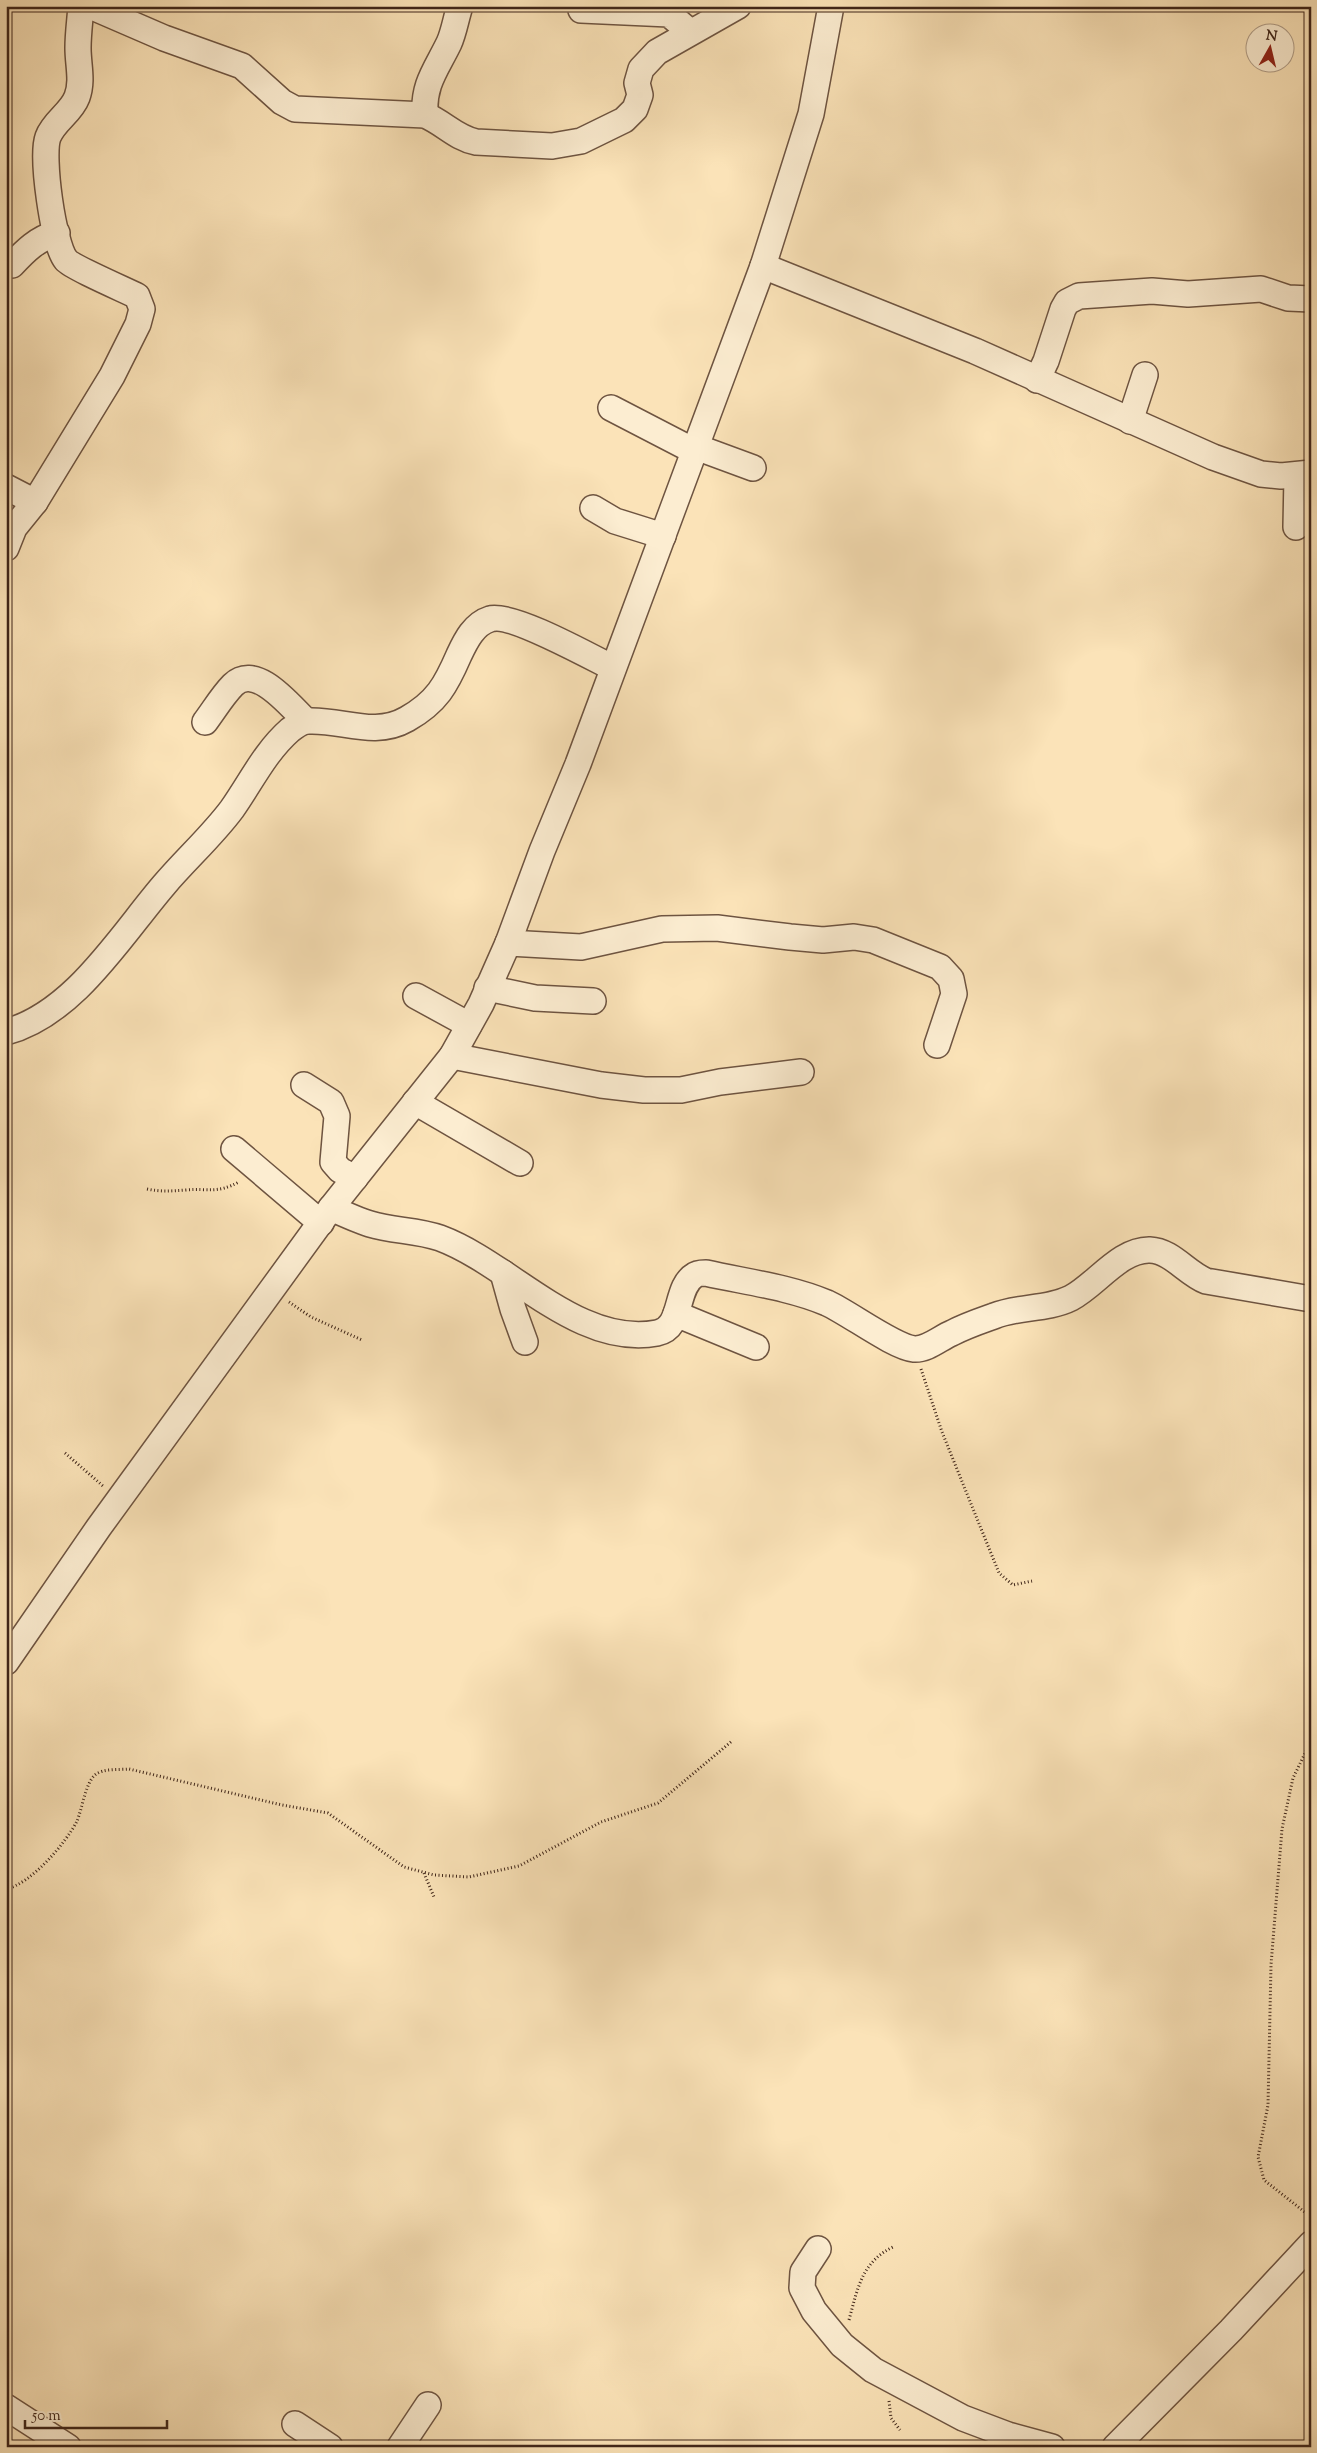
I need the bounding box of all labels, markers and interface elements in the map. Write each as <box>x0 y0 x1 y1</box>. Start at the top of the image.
north arrow <box>1244 22 1294 72</box>
text: N <box>1265 26 1278 48</box>
scale bar <box>25 2398 168 2430</box>
text: 50 m <box>31 2406 61 2427</box>

